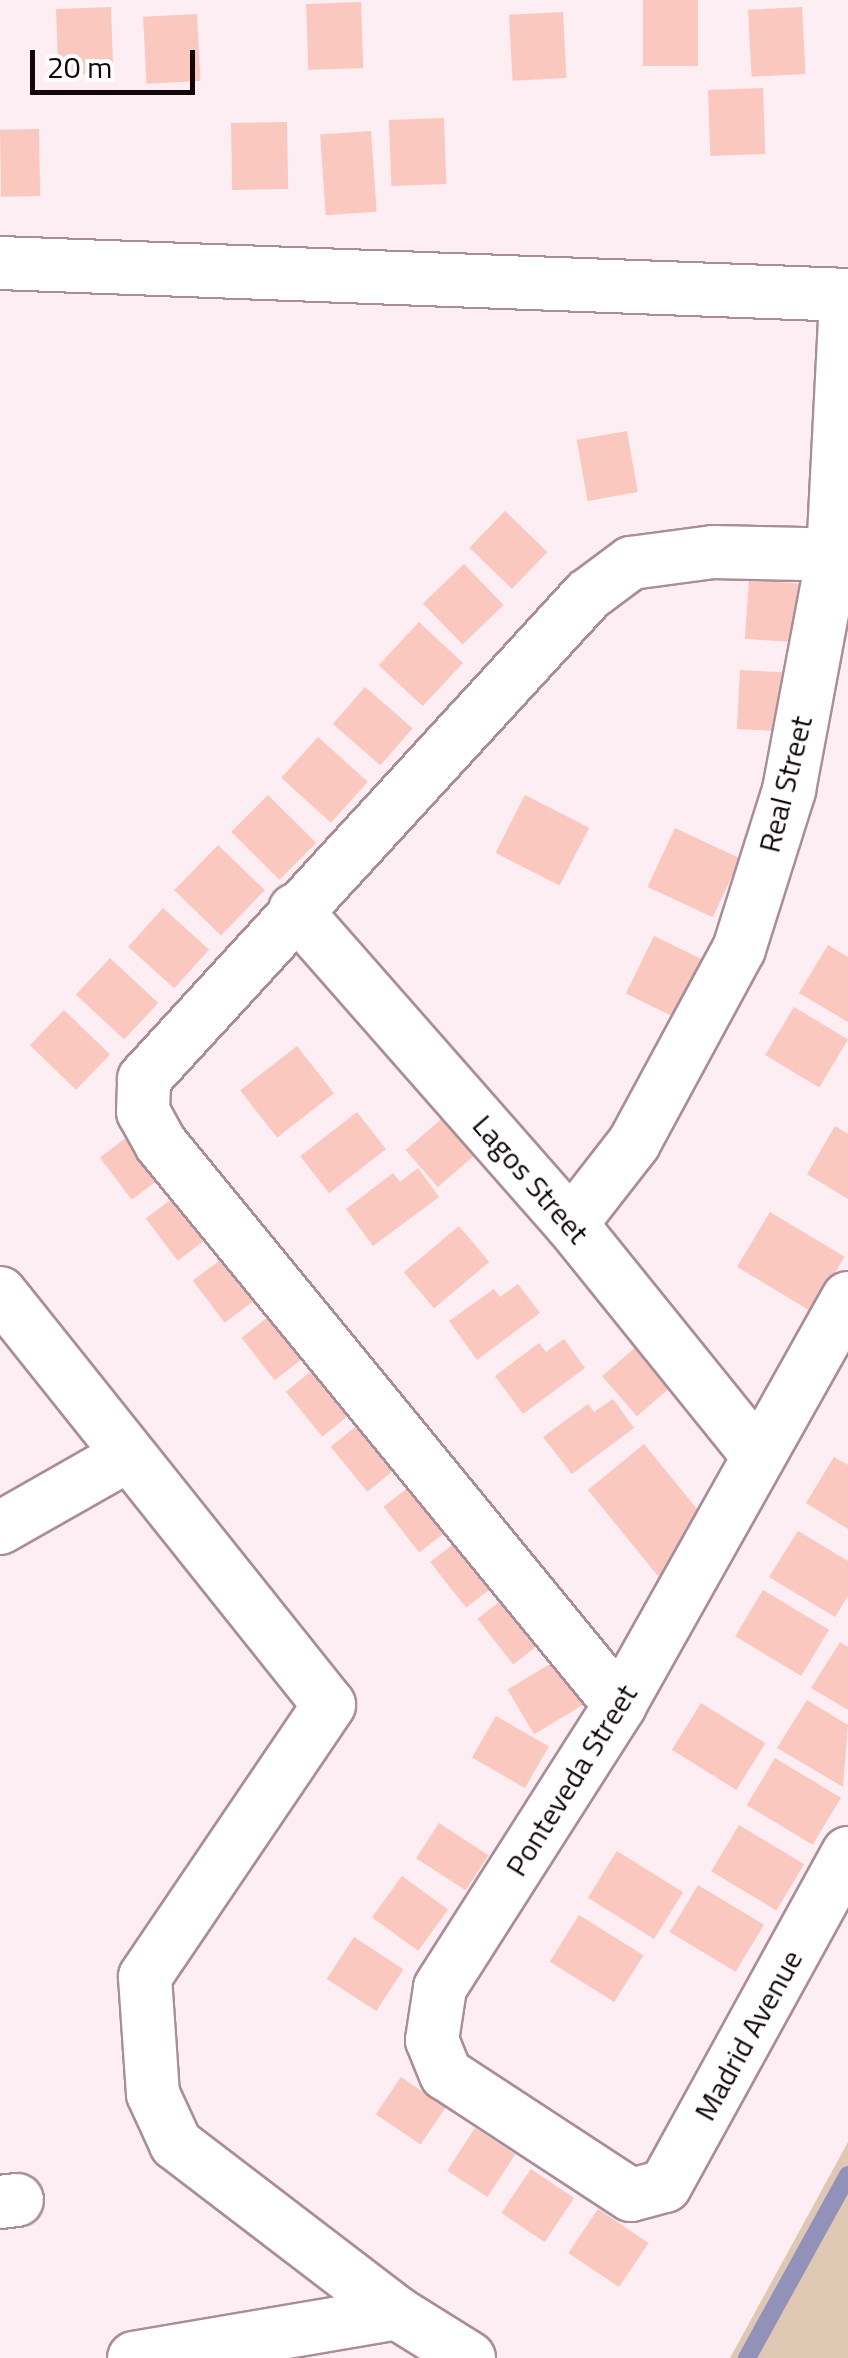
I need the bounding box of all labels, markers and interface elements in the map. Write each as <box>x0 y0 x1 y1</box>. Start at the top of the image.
scale bar <box>35 30 200 92</box>
text: 20 m <box>47 44 112 90</box>
street label: Real Street <box>751 712 819 856</box>
street label: Lagos Street <box>465 1107 597 1251</box>
street label: Ponteveda Street <box>498 1678 644 1882</box>
street label: Madrid Avenue <box>686 1943 810 2127</box>

